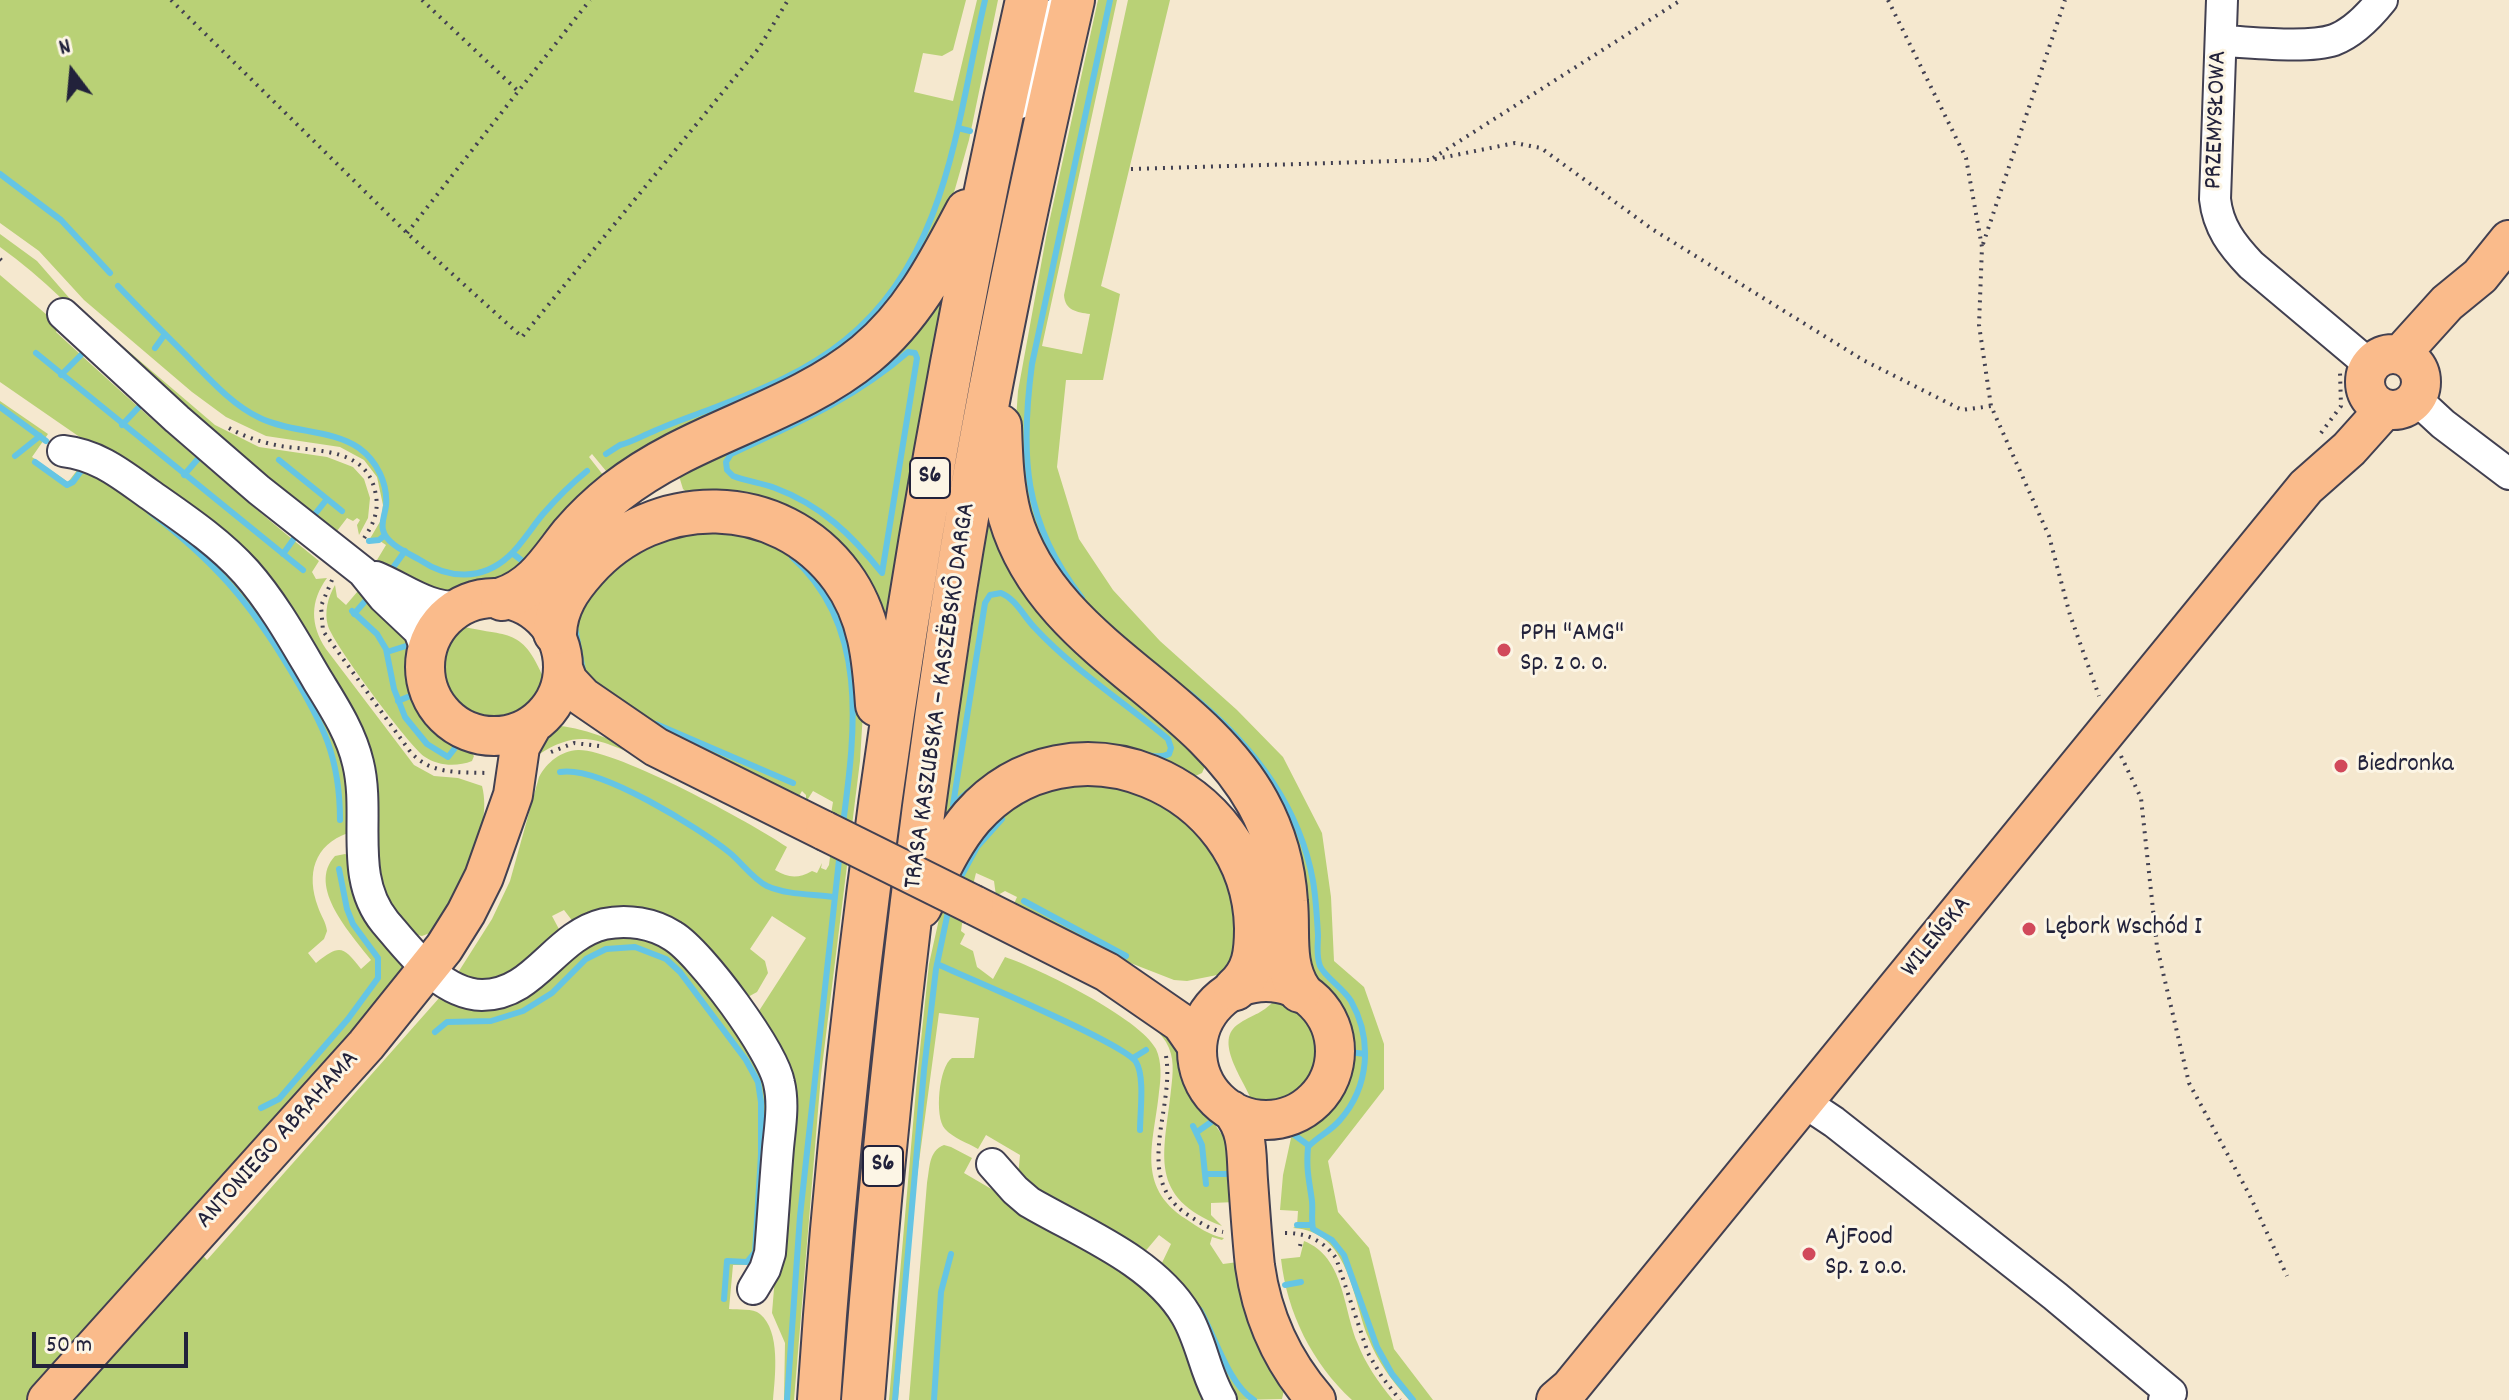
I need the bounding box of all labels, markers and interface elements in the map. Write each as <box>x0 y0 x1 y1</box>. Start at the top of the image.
north arrow <box>32 32 112 112</box>
text: N <box>56 32 75 65</box>
street label: PRZEMYSŁOWA <box>2200 50 2236 190</box>
road number: S6 <box>910 458 950 498</box>
street label: TRASA KASZUBSKA – KASZËBSKÔ DARGA <box>899 501 985 891</box>
place label: PPH "AMG" Sp. z o. o. <box>1520 619 1624 680</box>
marker: PPH "AMG" Sp. z o. o. <box>1495 641 1513 659</box>
place label: Biedronka <box>2357 750 2454 782</box>
marker: Biedronka <box>2332 757 2350 775</box>
street label: WILEŃSKA <box>1896 891 1980 985</box>
place label: Lębork Wschód I <box>2045 913 2202 945</box>
marker: Lębork Wschód I <box>2020 920 2038 938</box>
street label: ANTONIEGO ABRAHAMA <box>191 1045 367 1237</box>
road number: S6 <box>863 1146 903 1186</box>
place label: AjFood Sp. z o.o. <box>1825 1223 1906 1284</box>
marker: AjFood Sp. z o.o. <box>1800 1245 1818 1263</box>
scale bar <box>36 1316 192 1366</box>
text: 50 m <box>46 1329 92 1363</box>

